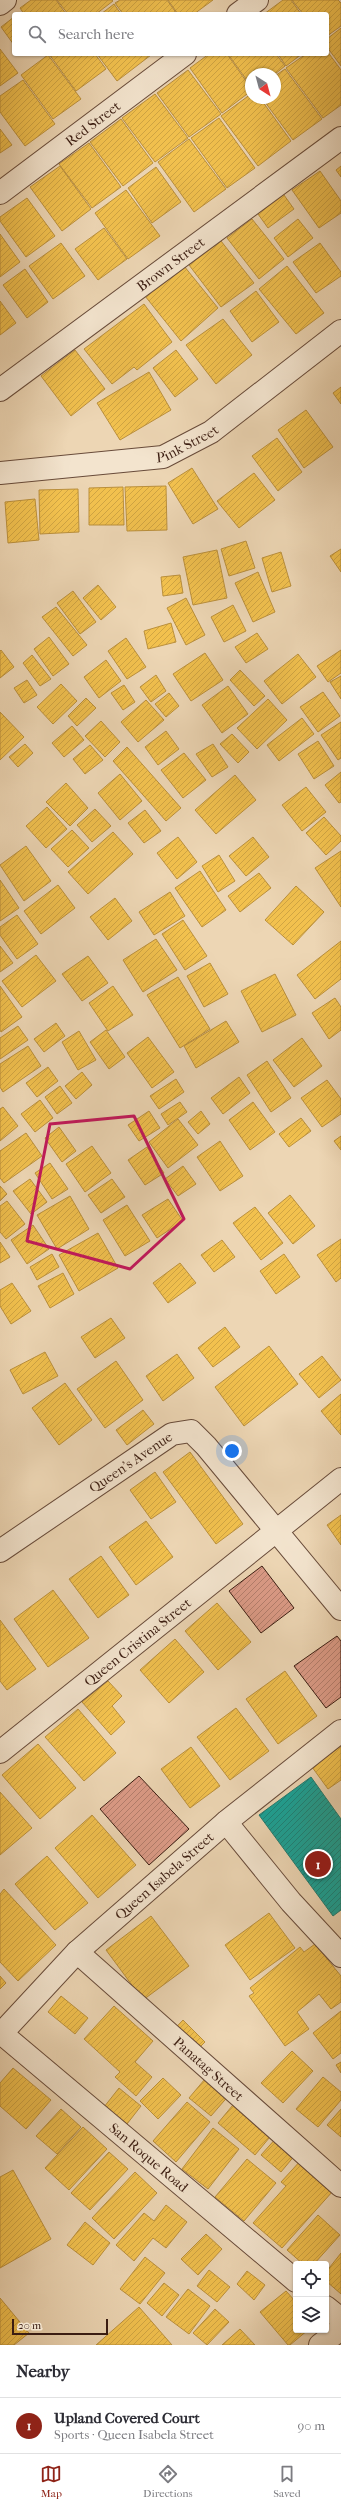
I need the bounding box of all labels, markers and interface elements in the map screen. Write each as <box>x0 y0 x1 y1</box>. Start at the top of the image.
search box <box>12 12 329 56</box>
icon: search <box>26 23 48 45</box>
text: Search here <box>58 25 134 43</box>
north arrow <box>245 68 281 104</box>
street label: Red Street <box>62 98 124 150</box>
street label: Brown Street <box>133 234 208 295</box>
street label: Pink Street <box>155 421 222 467</box>
street label: Queen's Avenue <box>86 1428 176 1497</box>
your location <box>222 1441 242 1461</box>
street label: Queen Cristina Street <box>81 1594 195 1690</box>
street label: Queen Isabela Street <box>112 1829 217 1924</box>
pin: 1 <box>305 1849 331 1879</box>
street label: Panatag Street <box>170 2033 247 2105</box>
street label: San Roque Road <box>105 2119 192 2196</box>
map controls <box>293 2261 329 2333</box>
button: locate <box>293 2261 329 2297</box>
button: layers <box>293 2297 329 2333</box>
scale bar <box>12 2317 108 2336</box>
text: 20 m <box>18 2319 41 2332</box>
text: Nearby <box>16 2361 70 2381</box>
text: Upland Covered Court <box>54 2409 200 2427</box>
text: 1 <box>27 2418 31 2433</box>
text: 90 m <box>297 2418 325 2433</box>
text: Sports · Queen Isabela Street <box>54 2427 214 2442</box>
tab: Map <box>40 2463 62 2500</box>
tab: Directions <box>143 2463 193 2500</box>
tab: Saved <box>273 2463 301 2500</box>

